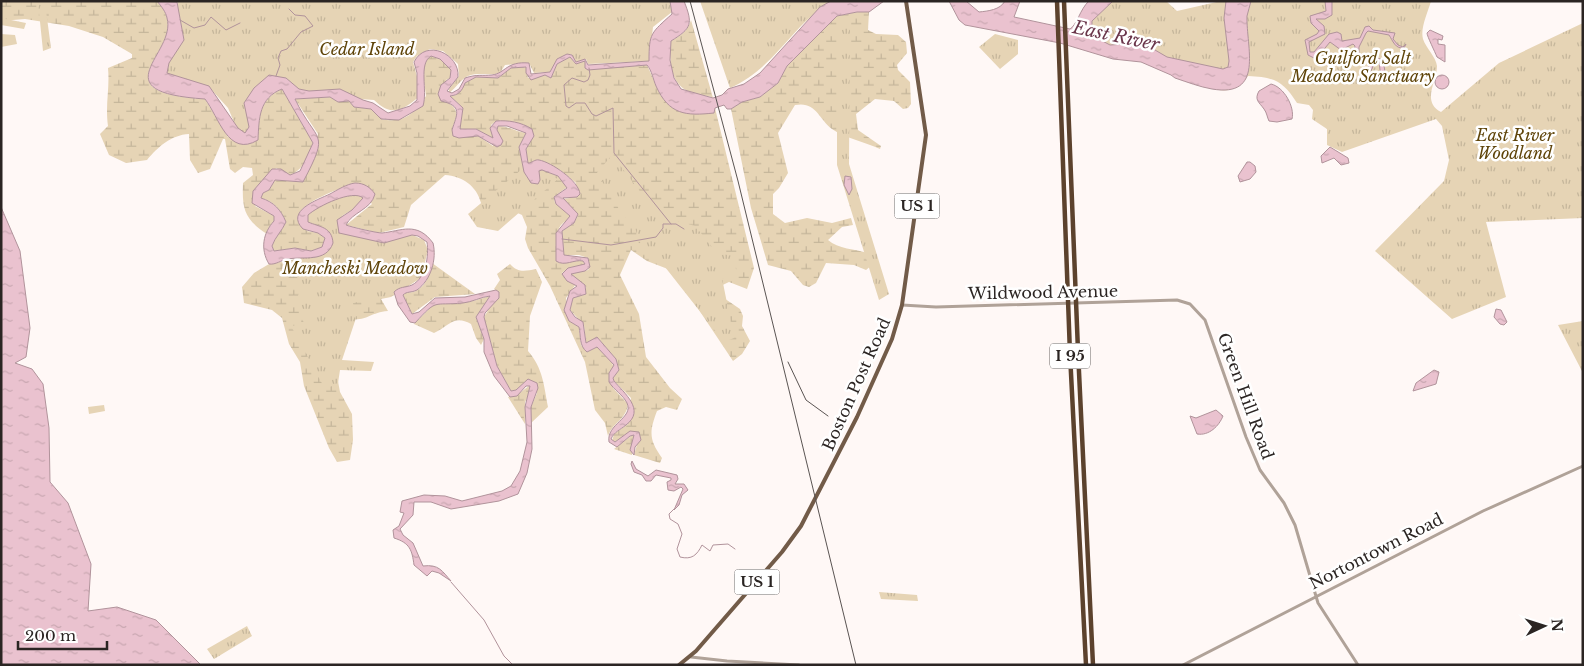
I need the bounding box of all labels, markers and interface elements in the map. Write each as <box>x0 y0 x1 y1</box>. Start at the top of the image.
water label: East River <box>1070 16 1162 56</box>
park label: Cedar Island <box>319 39 415 59</box>
park label: Guilford Salt Meadow Sanctuary <box>1290 48 1436 86</box>
park label: East River Woodland <box>1475 125 1555 163</box>
road number: US 1 <box>894 194 940 218</box>
park label: Mancheski Meadow <box>281 258 428 278</box>
street label: Wildwood Avenue <box>967 281 1118 303</box>
street label: Boston Post Road <box>818 314 894 454</box>
street label: Green Hill Road <box>1214 330 1278 462</box>
road number: I 95 <box>1050 344 1090 368</box>
street label: Nortontown Road <box>1306 509 1446 593</box>
road number: US 1 <box>734 570 780 594</box>
north arrow <box>1519 601 1569 651</box>
scale bar <box>18 618 106 650</box>
text: N <box>1548 618 1566 632</box>
text: 200 m <box>25 626 76 645</box>

